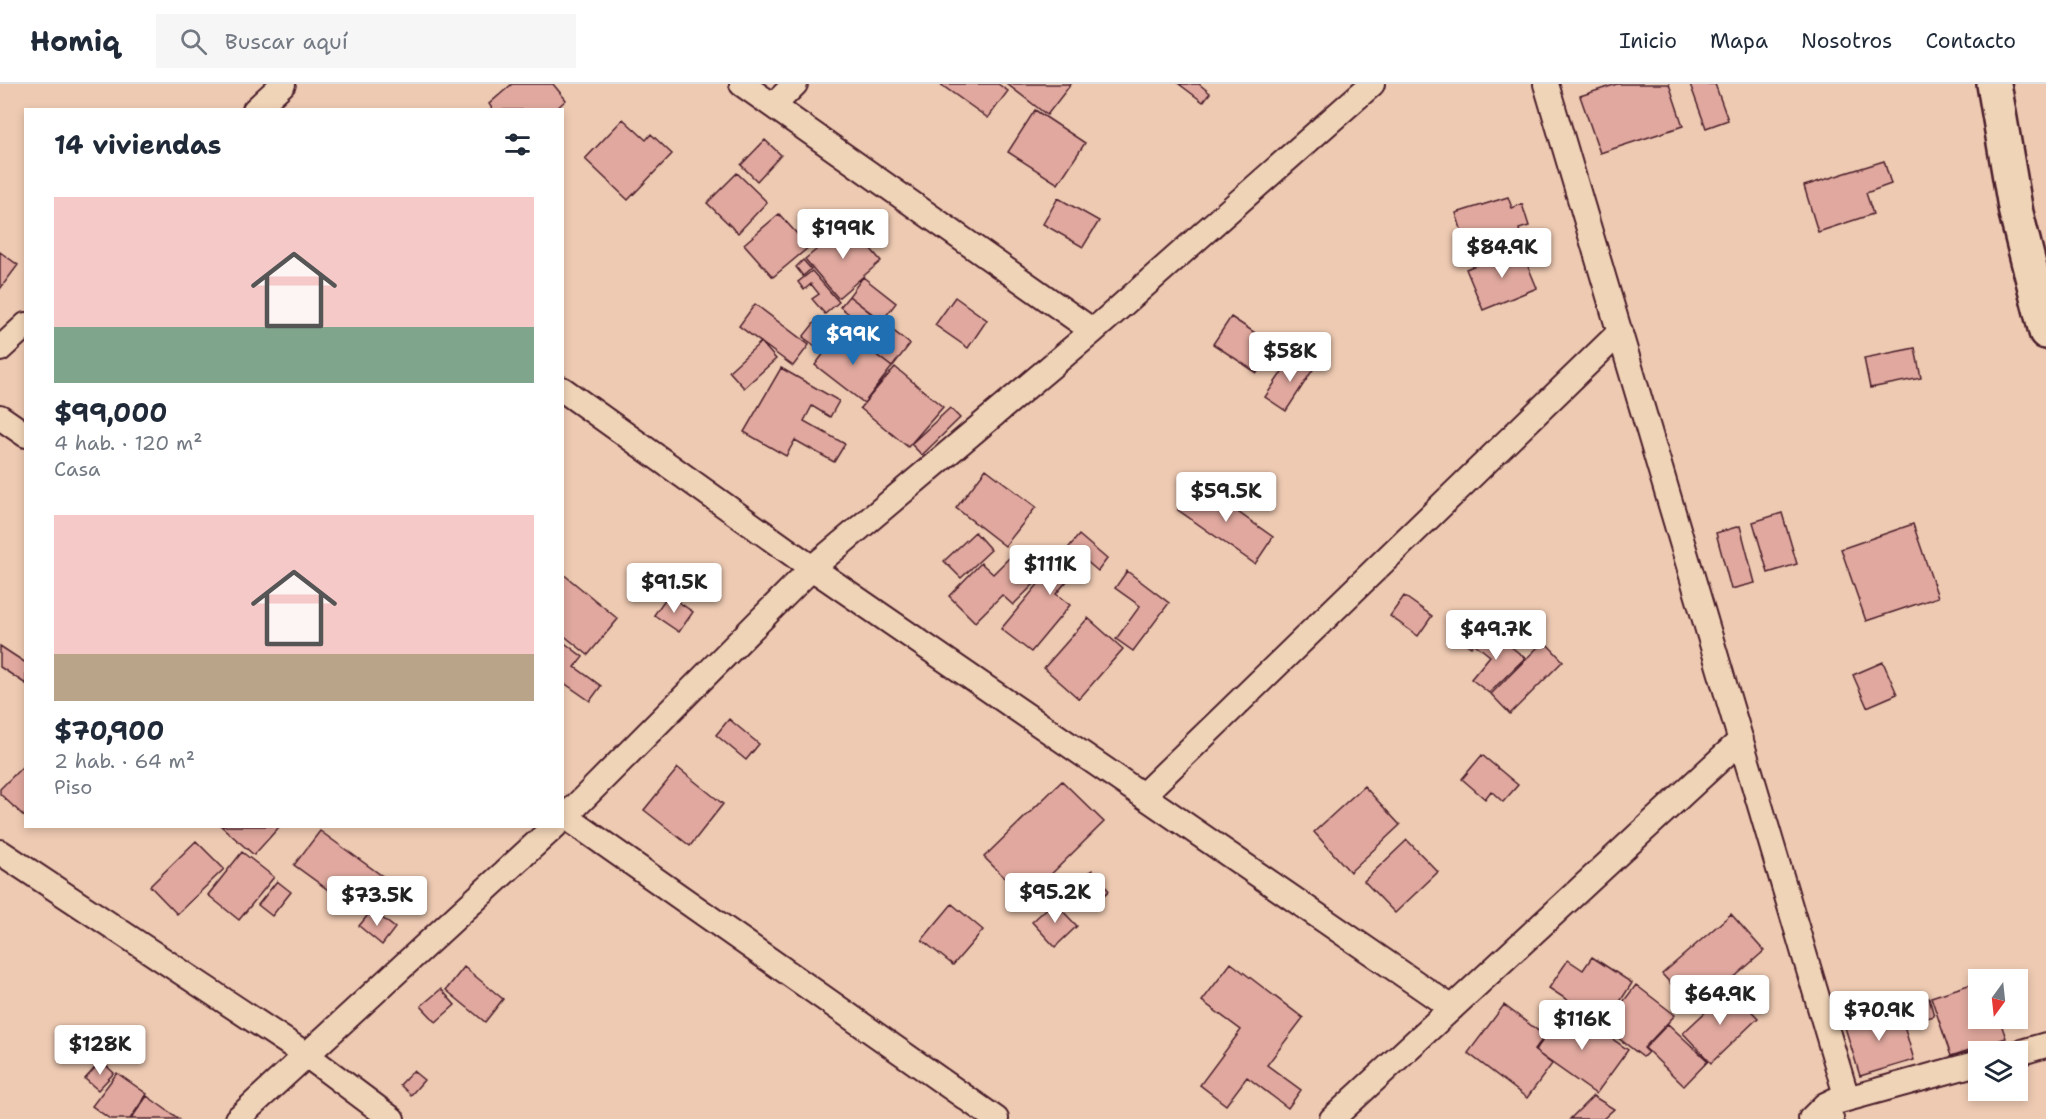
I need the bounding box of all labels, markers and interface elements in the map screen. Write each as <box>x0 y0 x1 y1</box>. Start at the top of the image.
search box <box>156 14 576 68</box>
text: Homiq <box>30 22 120 60</box>
icon: search <box>177 25 210 58</box>
text: Buscar aquí <box>225 27 348 56</box>
text: Inicio <box>1619 27 1677 55</box>
text: Mapa <box>1710 27 1768 55</box>
text: Nosotros <box>1801 27 1892 55</box>
text: Contacto <box>1925 27 2016 55</box>
text: 14 viviendas <box>54 127 222 162</box>
icon: filters <box>501 128 534 161</box>
pin: $199K <box>801 209 885 260</box>
text: $199K <box>811 215 875 241</box>
pin: $84.9K <box>1453 228 1551 279</box>
text: $84.9K <box>1466 234 1538 260</box>
icon: home <box>240 236 348 344</box>
pin: $99K <box>817 315 889 366</box>
text: $99K <box>826 321 880 347</box>
pin: $58K <box>1254 332 1326 383</box>
text: $58K <box>1263 338 1317 364</box>
text: $99,000 <box>54 395 168 430</box>
text: 4 hab. · 120 m² <box>54 430 202 456</box>
text: Casa <box>54 456 100 482</box>
pin: $59.5K <box>1177 472 1275 523</box>
text: $59.5K <box>1190 478 1262 504</box>
pin: $111K <box>1008 545 1092 596</box>
text: $111K <box>1024 551 1077 577</box>
icon: home <box>240 554 348 662</box>
pin: $91.5K <box>625 563 723 614</box>
text: $91.5K <box>641 569 707 595</box>
pin: $49.7K <box>1447 610 1545 661</box>
text: $49.7K <box>1460 616 1532 642</box>
text: $70,900 <box>54 713 164 748</box>
text: 2 hab. · 64 m² <box>54 748 195 774</box>
text: Piso <box>54 774 92 800</box>
pin: $95.2K <box>1006 873 1104 924</box>
pin: $73.5K <box>328 876 426 927</box>
text: $95.2K <box>1019 879 1091 905</box>
text: $73.5K <box>341 882 413 908</box>
north arrow <box>1968 969 2028 1029</box>
map controls <box>1968 969 2028 1101</box>
pin: $64.9K <box>1671 975 1769 1026</box>
text: $64.9K <box>1684 981 1756 1007</box>
pin: $70.9K <box>1830 991 1928 1042</box>
text: $70.9K <box>1844 997 1914 1023</box>
pin: $116K <box>1540 1000 1624 1051</box>
text: $116K <box>1553 1006 1611 1032</box>
pin: $128K <box>58 1025 142 1076</box>
text: $128K <box>69 1031 132 1057</box>
button: layers <box>1968 1041 2028 1101</box>

